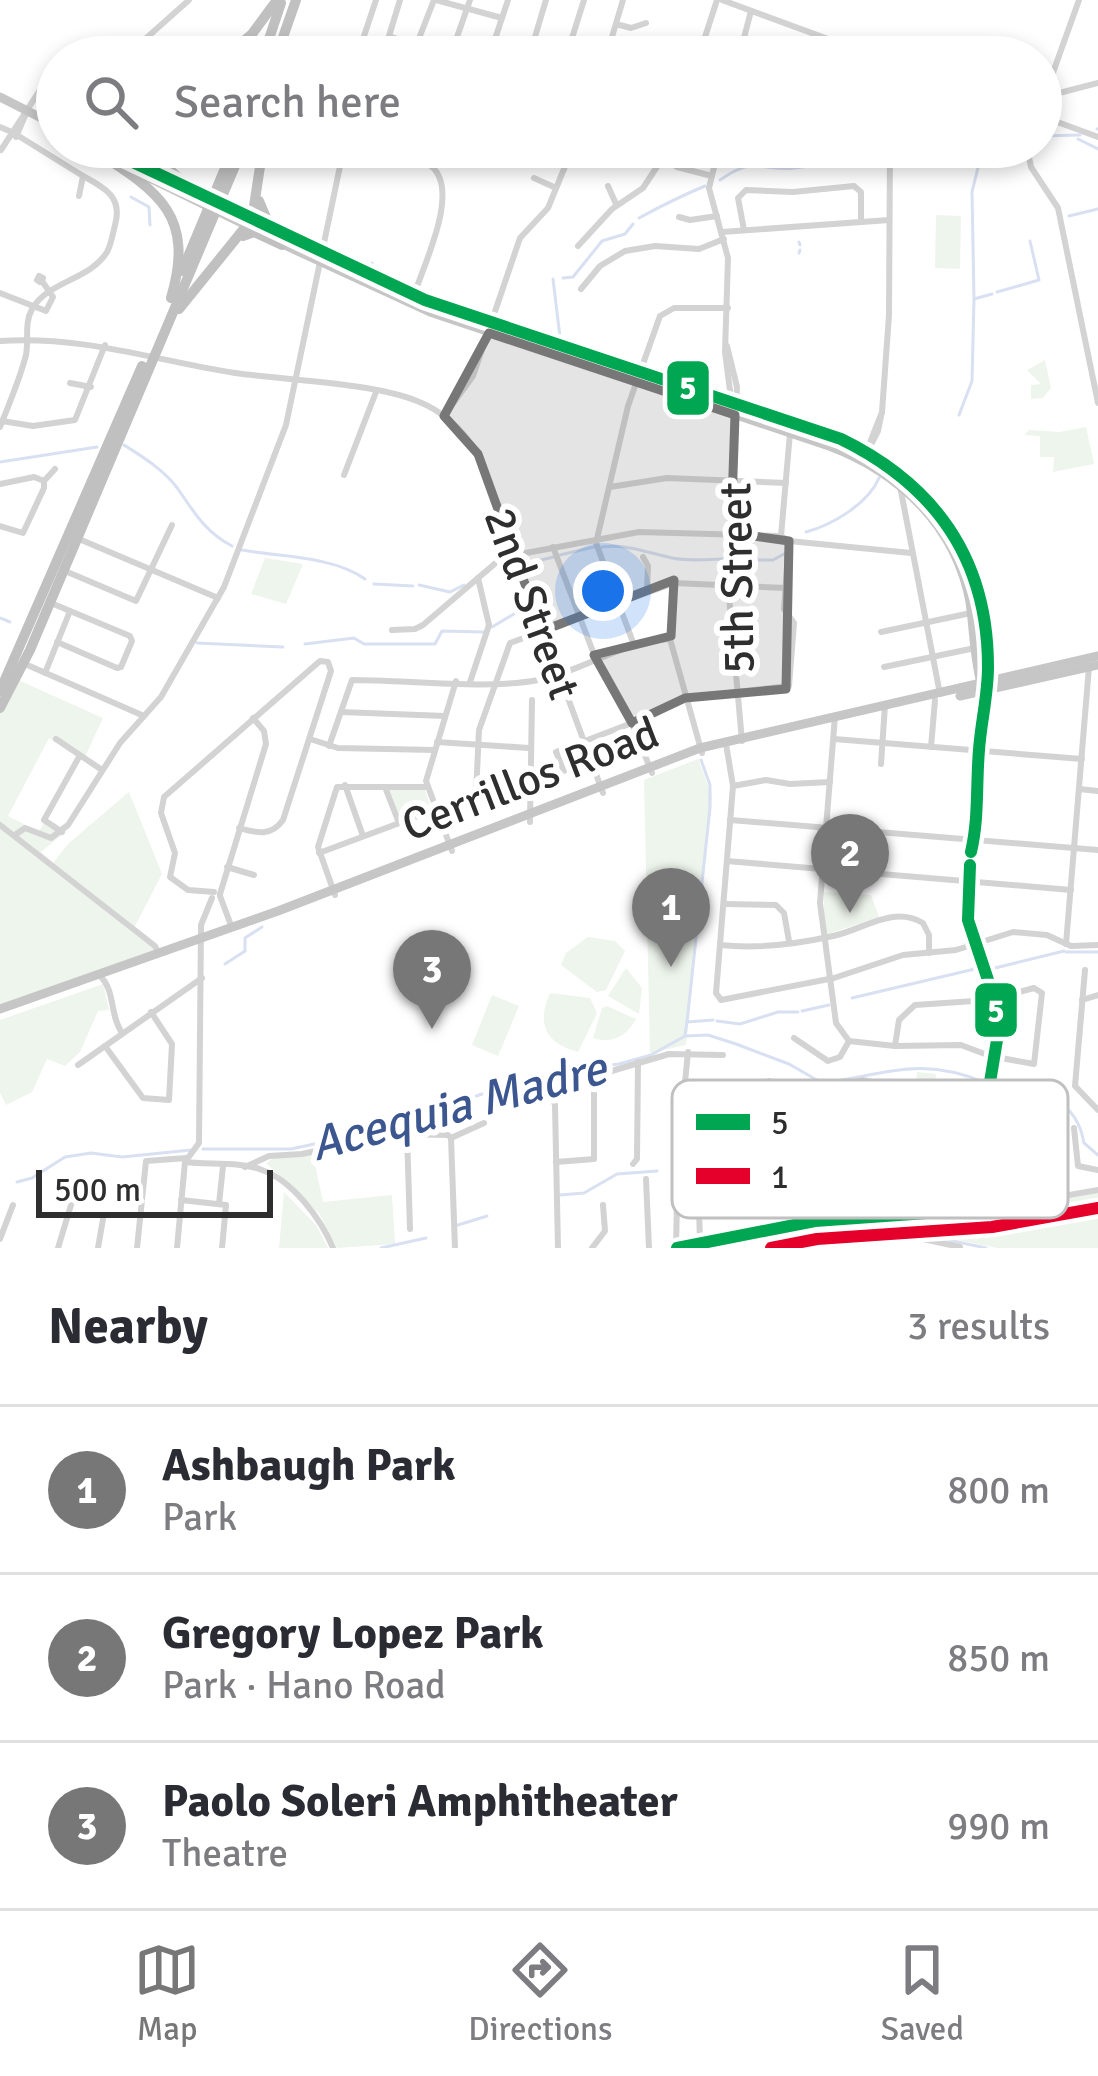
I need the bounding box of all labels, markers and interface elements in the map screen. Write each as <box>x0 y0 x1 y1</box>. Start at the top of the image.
search box <box>36 36 1062 168</box>
icon: search <box>78 69 144 135</box>
text: Search here <box>174 75 401 130</box>
line badge: 5 <box>665 359 711 417</box>
text: 5 <box>679 368 697 409</box>
street label: 5th Street <box>708 482 767 674</box>
street label: 2nd Street <box>472 500 592 707</box>
your location <box>573 561 633 621</box>
street label: Cerrillos Road <box>395 705 667 853</box>
pin: 2 <box>811 814 889 913</box>
pin: 1 <box>632 868 710 967</box>
pin: 3 <box>393 930 471 1029</box>
line badge: 5 <box>973 981 1019 1039</box>
text: 5 <box>987 991 1005 1032</box>
water label: Acequia Madre <box>304 1038 615 1174</box>
legend <box>672 1080 1068 1218</box>
text: 5 <box>771 1103 789 1144</box>
text: 1 <box>771 1157 789 1198</box>
scale bar <box>36 1164 273 1217</box>
text: 500 m <box>54 1170 141 1211</box>
text: Nearby <box>48 1295 208 1358</box>
text: 3 results <box>907 1302 1050 1350</box>
text: Ashbaugh Park <box>162 1438 455 1493</box>
text: 1 <box>76 1466 98 1514</box>
text: 800 m <box>947 1466 1050 1514</box>
text: Park <box>162 1493 237 1541</box>
text: Gregory Lopez Park <box>162 1606 544 1661</box>
text: 2 <box>76 1634 98 1682</box>
text: 850 m <box>947 1634 1050 1682</box>
text: Park · Hano Road <box>162 1661 446 1709</box>
text: Paolo Soleri Amphitheater <box>162 1774 678 1829</box>
text: 3 <box>76 1802 98 1850</box>
text: 990 m <box>947 1802 1050 1850</box>
text: Theatre <box>162 1829 288 1877</box>
tab: Map <box>134 1937 200 2050</box>
tab: Directions <box>468 1937 613 2050</box>
tab: Saved <box>881 1937 964 2050</box>

